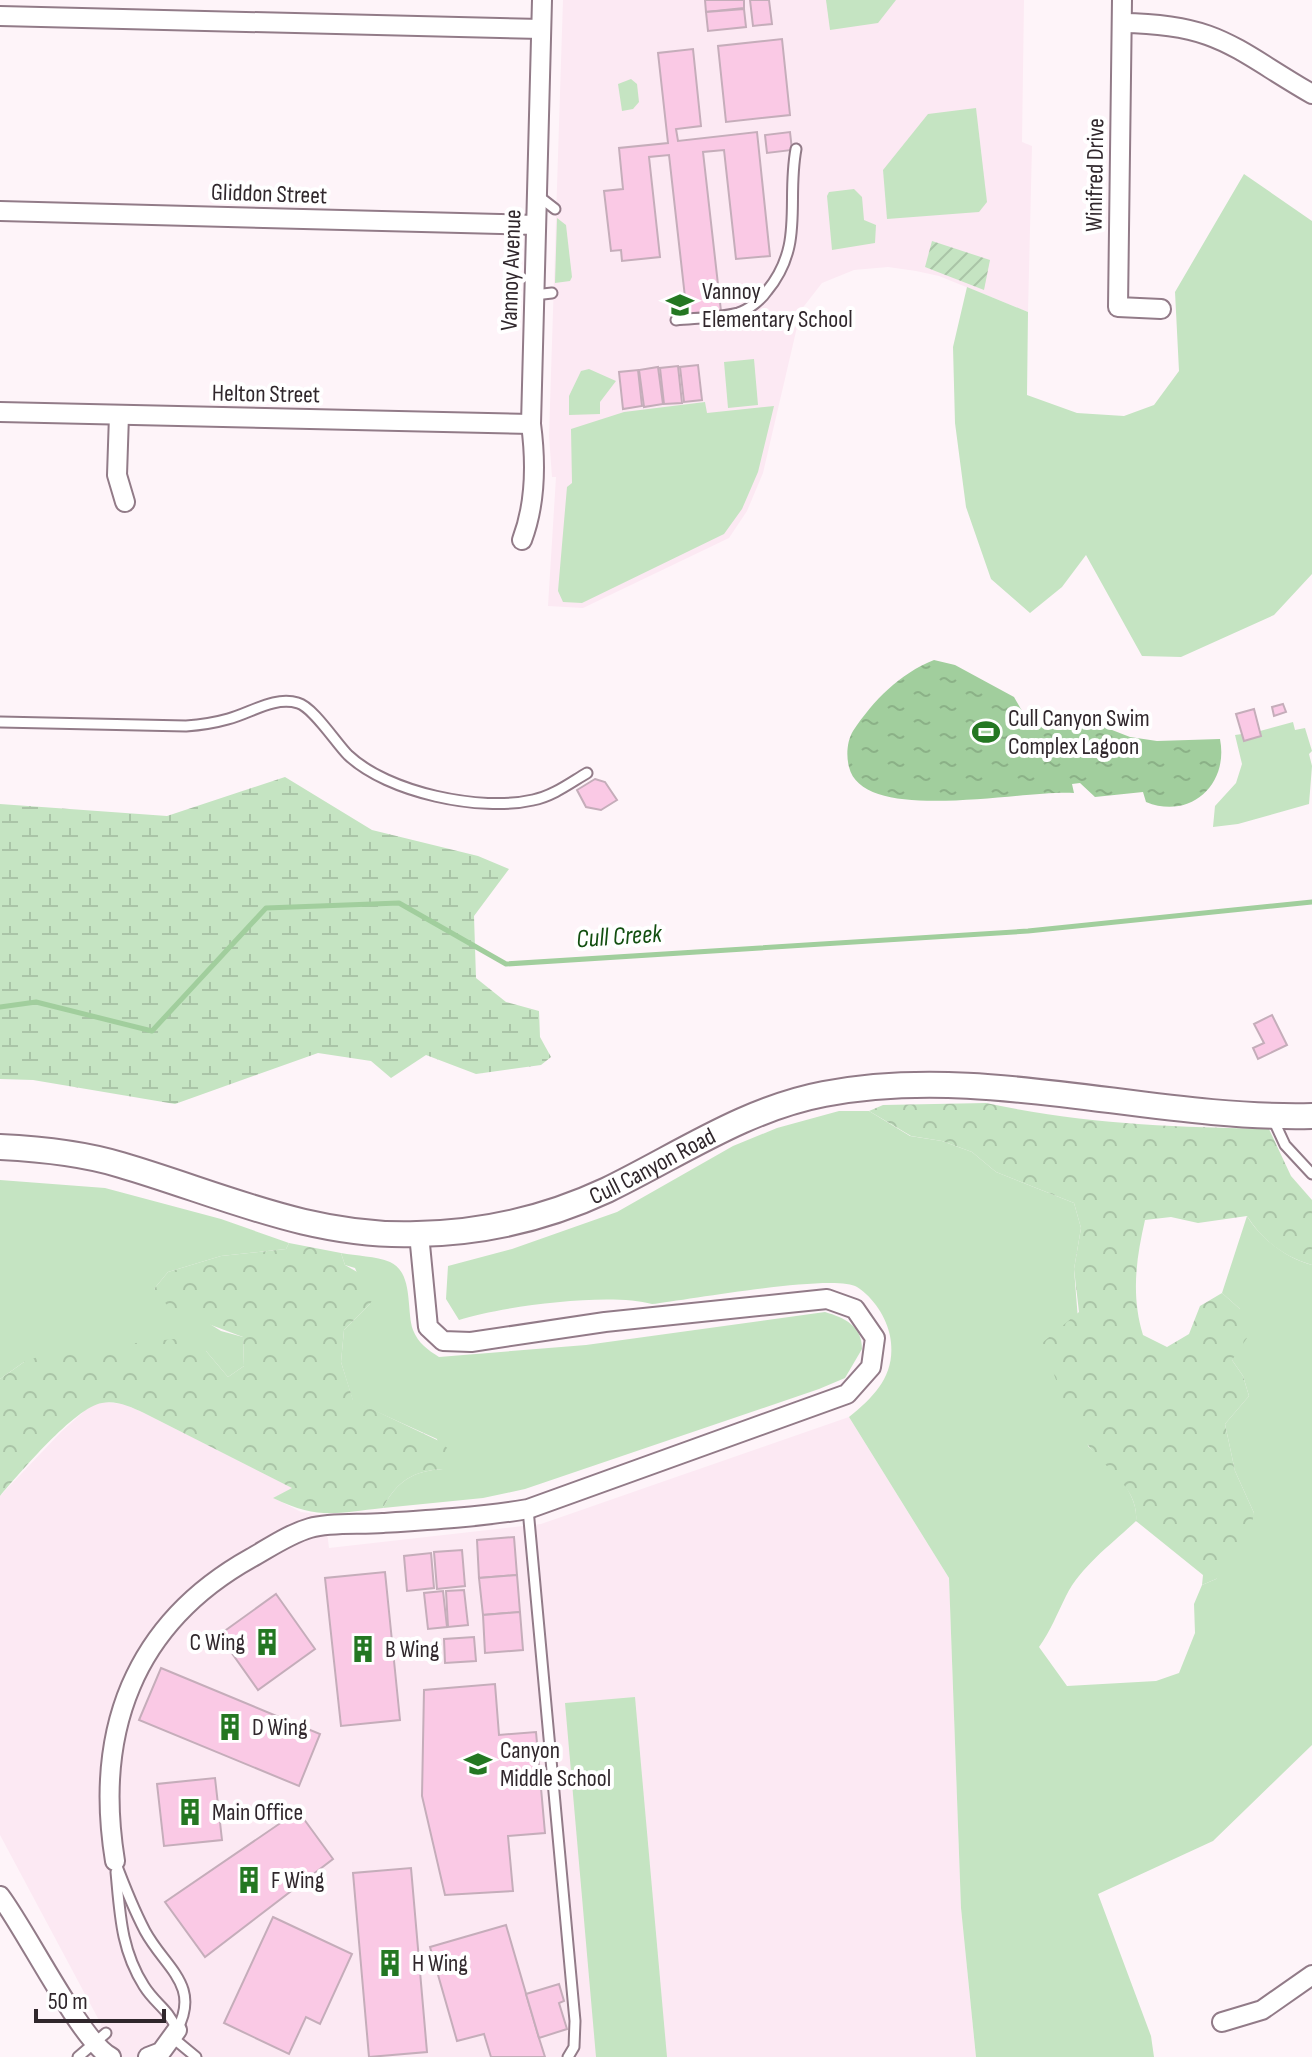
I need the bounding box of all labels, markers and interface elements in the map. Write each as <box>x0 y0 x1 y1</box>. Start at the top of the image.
street label: Winifred Drive <box>1080 118 1110 232</box>
street label: Gliddon Street <box>210 177 328 211</box>
street label: Vannoy Avenue <box>494 209 528 331</box>
place label: Vannoy Elementary School <box>702 277 853 334</box>
school or university icon: Vannoy Elementary School <box>665 290 695 320</box>
street label: Helton Street <box>212 379 320 409</box>
place label: Cull Canyon Swim Complex Lagoon <box>1008 704 1150 761</box>
sports icon: Cull Canyon Swim Complex Lagoon <box>971 717 1001 747</box>
water label: Cull Creek <box>575 918 664 955</box>
street label: Cull Canyon Road <box>585 1121 720 1211</box>
building icon: C Wing <box>252 1627 282 1657</box>
place label: C Wing <box>190 1628 245 1657</box>
building icon: B Wing <box>348 1634 378 1664</box>
place label: B Wing <box>385 1635 439 1664</box>
building icon: D Wing <box>215 1712 245 1742</box>
place label: D Wing <box>252 1713 308 1742</box>
place label: Canyon Middle School <box>500 1736 611 1793</box>
school or university icon: Canyon Middle School <box>463 1749 493 1779</box>
building icon: Main Office <box>175 1797 205 1827</box>
place label: Main Office <box>212 1798 303 1827</box>
building icon: F Wing <box>234 1865 264 1895</box>
place label: F Wing <box>271 1866 324 1895</box>
building icon: H Wing <box>375 1948 405 1978</box>
place label: H Wing <box>412 1949 468 1978</box>
scale bar <box>36 1973 164 2023</box>
text: 50 m <box>48 1987 88 2016</box>

